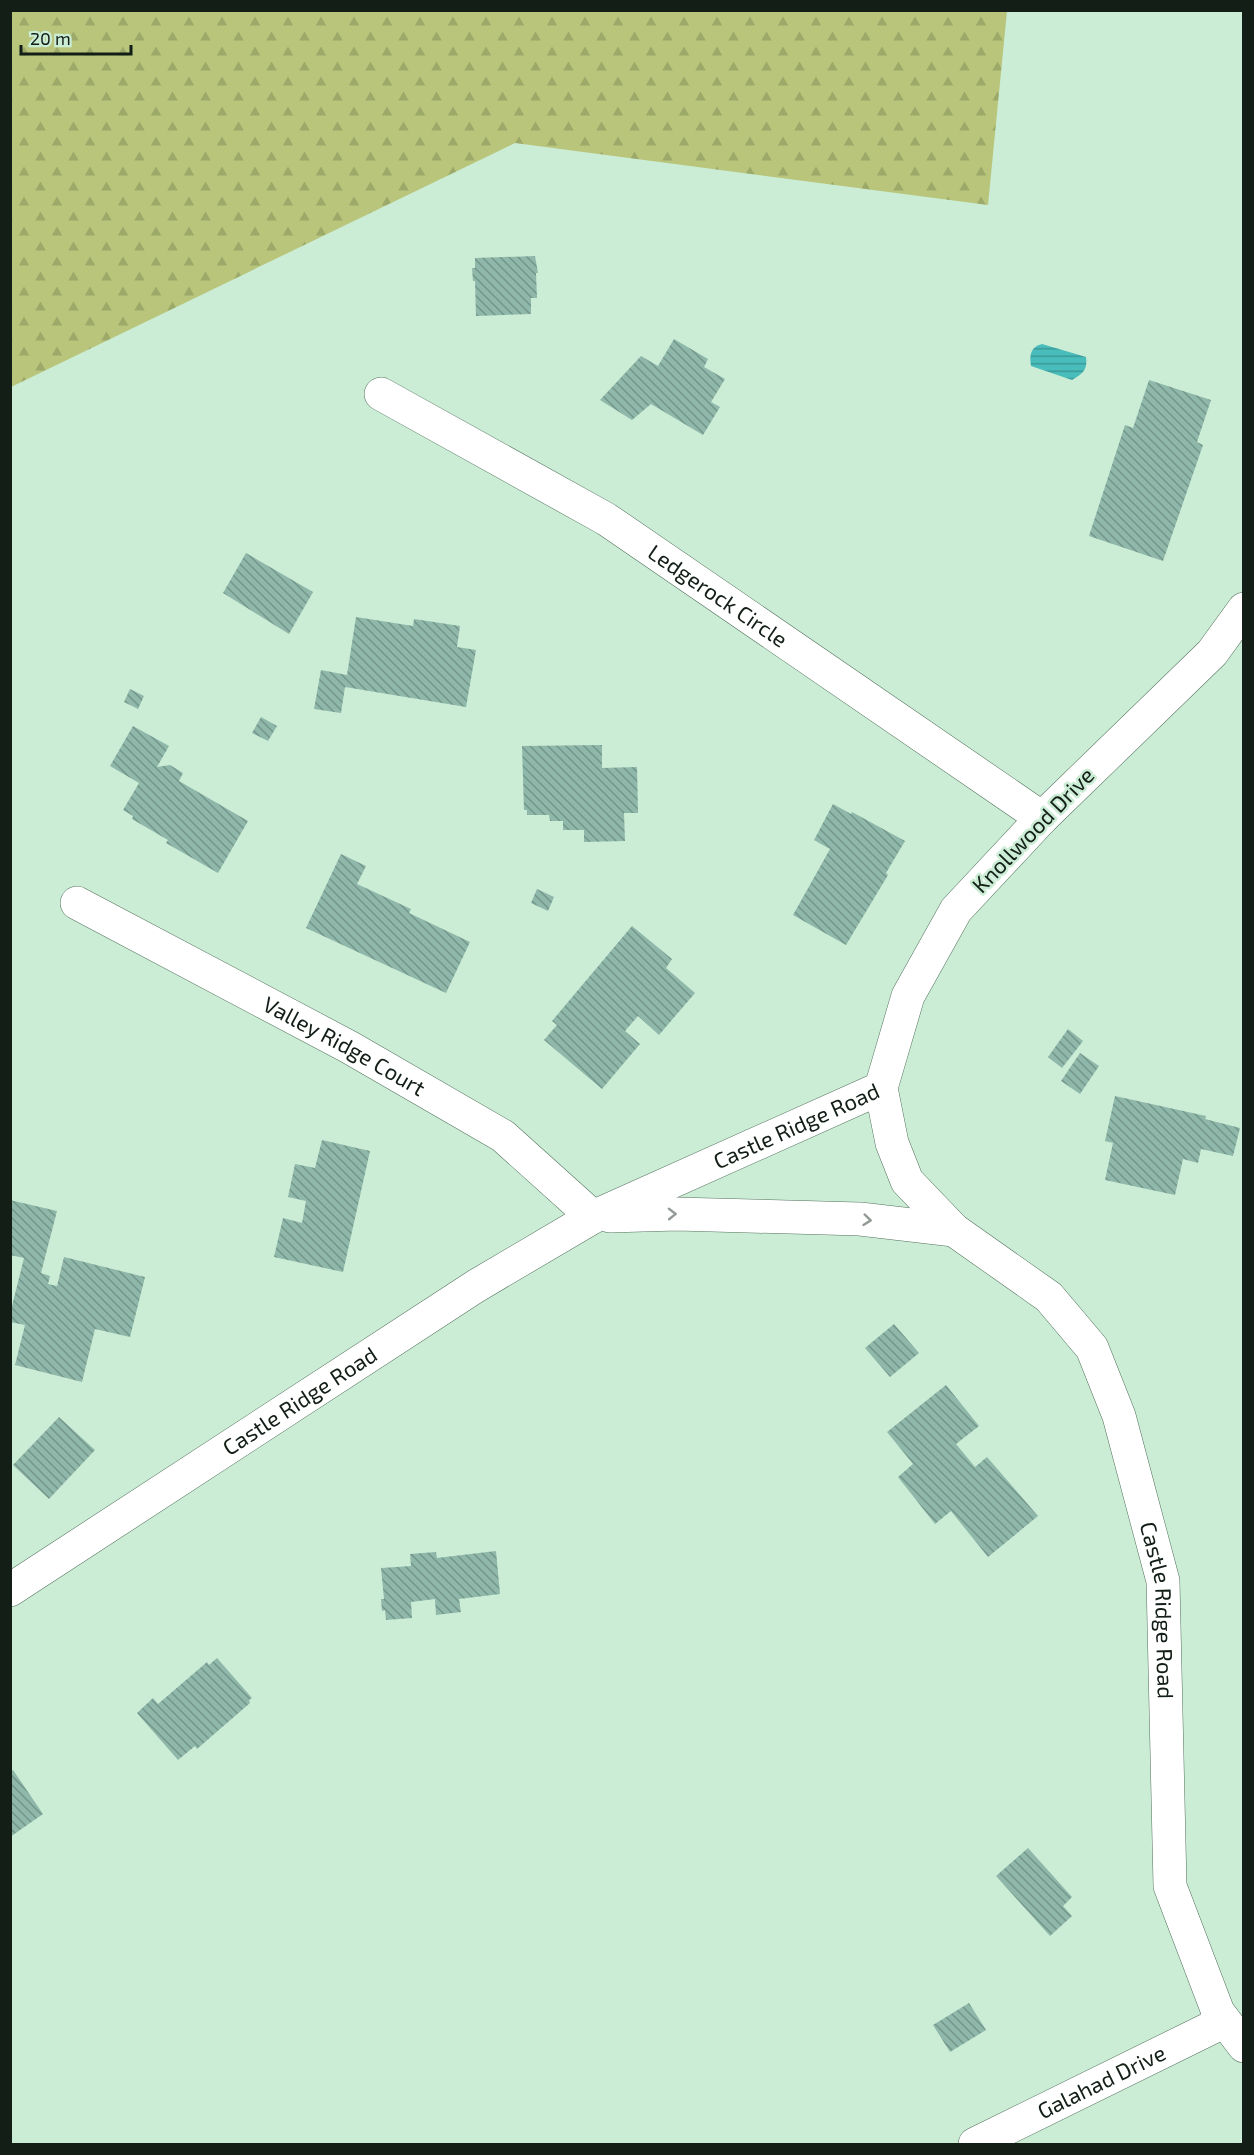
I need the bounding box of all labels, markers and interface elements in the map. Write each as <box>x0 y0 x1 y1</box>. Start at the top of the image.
scale bar <box>21 18 130 56</box>
text: 20 m <box>30 27 71 49</box>
street label: Ledgerock Circle <box>644 538 793 652</box>
street label: Knollwood Drive <box>966 761 1099 897</box>
street label: Valley Ridge Court <box>259 990 430 1100</box>
street label: Castle Ridge Road <box>709 1077 883 1173</box>
one-way arrow <box>668 1208 677 1221</box>
one-way arrow <box>863 1214 872 1226</box>
street label: Castle Ridge Road <box>217 1340 381 1460</box>
street label: Castle Ridge Road <box>1136 1519 1180 1699</box>
street label: Galahad Drive <box>1033 2039 1169 2123</box>

